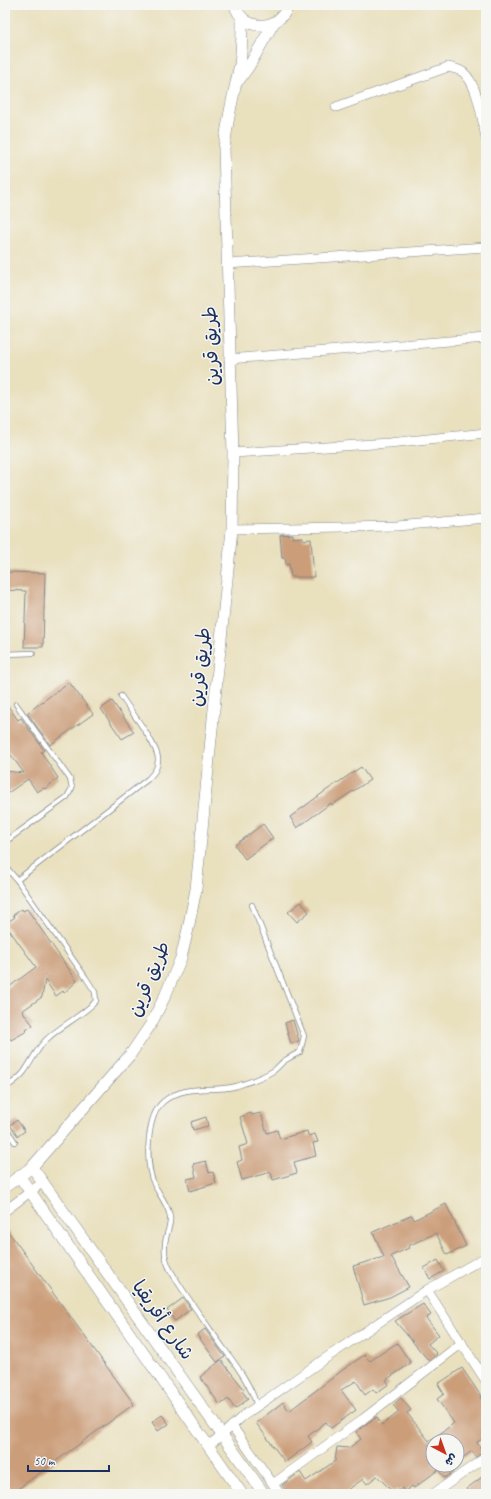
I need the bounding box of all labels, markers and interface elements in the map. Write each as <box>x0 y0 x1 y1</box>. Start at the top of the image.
street label: طريق قرين <box>198 306 224 386</box>
street label: طريق قرين <box>184 626 216 708</box>
street label: طريق قرين <box>122 938 176 1020</box>
street label: شارع أفريقيا <box>126 1275 199 1365</box>
north arrow <box>425 1433 465 1473</box>
scale bar <box>28 1447 109 1473</box>
text: ش <box>442 1451 461 1470</box>
text: 50 m <box>34 1453 56 1469</box>

